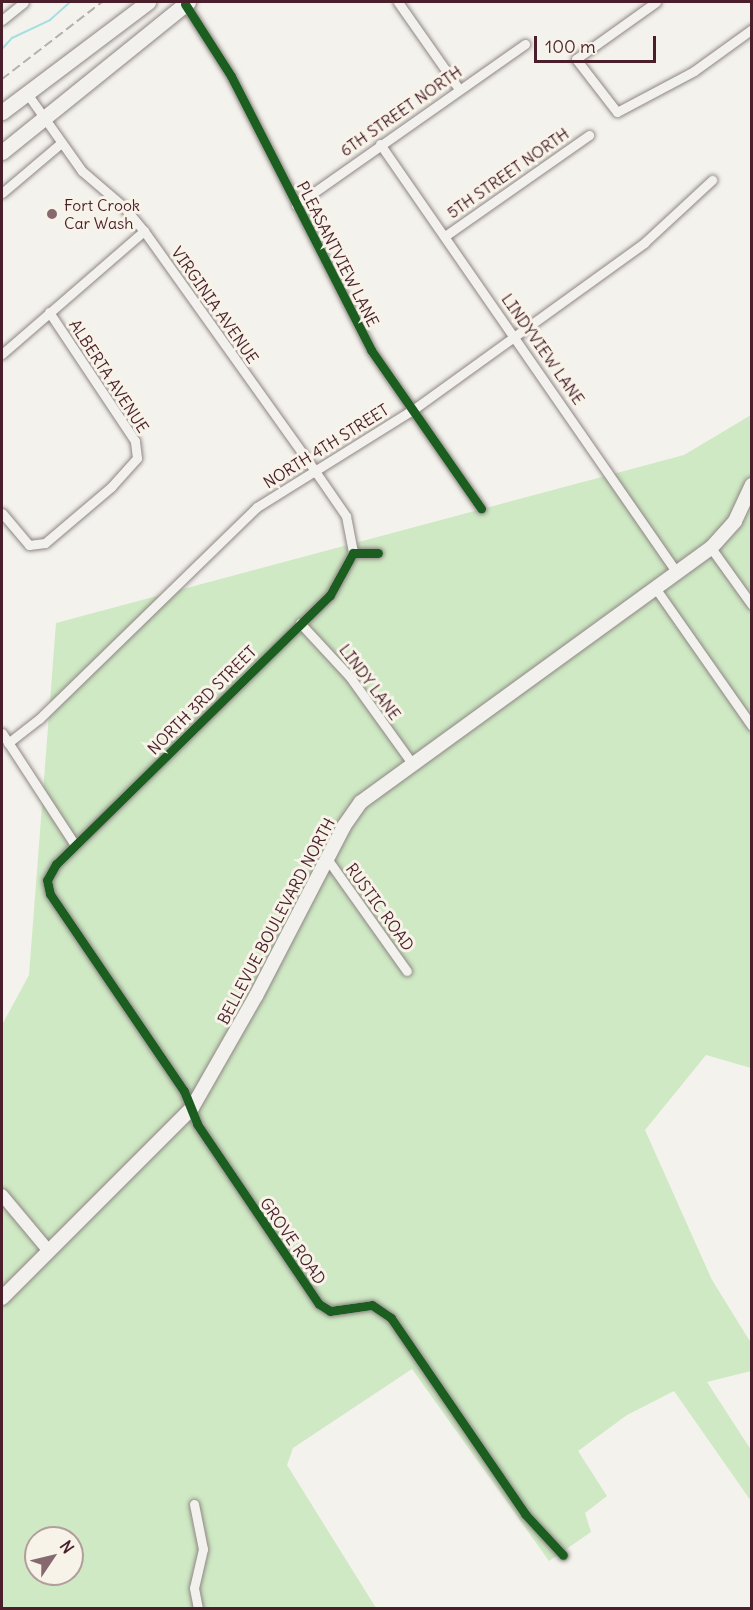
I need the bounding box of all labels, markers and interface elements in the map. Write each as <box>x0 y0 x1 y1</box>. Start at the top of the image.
scale bar <box>537 24 658 62</box>
text: 100 m <box>545 35 596 58</box>
street label: 6TH STREET NORTH <box>336 62 466 160</box>
street label: 5TH STREET NORTH <box>443 124 573 222</box>
street label: PLEASANTVIEW LANE <box>293 178 383 330</box>
place label: Fort Crook Car Wash <box>64 195 140 233</box>
marker: Fort Crook Car Wash <box>45 207 59 221</box>
street label: VIRGINIA AVENUE <box>167 243 263 367</box>
street label: LINDYVIEW LANE <box>498 290 588 408</box>
street label: ALBERTA AVENUE <box>65 316 153 436</box>
street label: NORTH 4TH STREET <box>260 400 392 492</box>
street label: LINDY LANE <box>335 640 405 724</box>
street label: NORTH 3RD STREET <box>144 642 260 758</box>
street label: BELLEVUE BOULEVARD NORTH <box>213 815 339 1027</box>
street label: RUSTIC ROAD <box>342 859 418 955</box>
street label: GROVE ROAD <box>256 1194 330 1288</box>
north arrow <box>24 1526 84 1586</box>
text: N <box>56 1537 78 1557</box>

